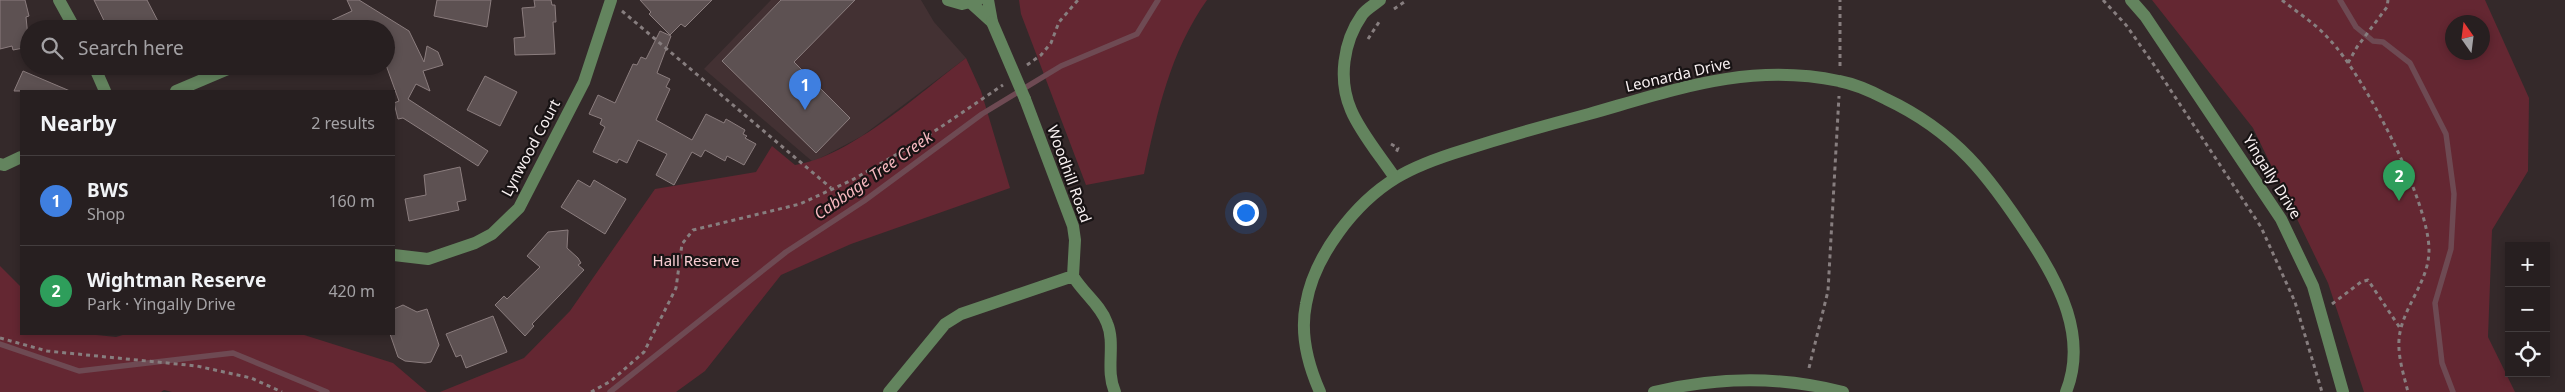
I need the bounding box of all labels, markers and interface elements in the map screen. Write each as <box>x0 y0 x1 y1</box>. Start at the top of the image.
north arrow <box>2445 15 2490 60</box>
search box <box>20 20 395 75</box>
icon: search <box>38 34 66 62</box>
text: Search here <box>78 35 184 61</box>
street label: Leonarda Drive <box>1623 52 1732 96</box>
pin: 1 <box>789 69 821 110</box>
street label: Lynwood Court <box>496 95 564 200</box>
text: Nearby <box>40 109 116 137</box>
text: 2 results <box>311 112 375 134</box>
street label: Woodhill Road <box>1043 122 1097 225</box>
water label: Cabbage Tree Creek <box>809 125 938 224</box>
street label: Yingally Drive <box>2239 131 2307 222</box>
pin: 2 <box>2383 160 2415 201</box>
text: BWS <box>87 177 128 203</box>
text: 1 <box>51 190 61 212</box>
text: 160 m <box>328 190 375 212</box>
your location <box>1233 200 1259 226</box>
text: Shop <box>87 203 125 225</box>
map controls <box>2505 242 2550 377</box>
button: + <box>2505 242 2550 287</box>
park label: Hall Reserve <box>653 250 739 270</box>
text: Wightman Reserve <box>87 267 266 293</box>
text: 2 <box>51 280 61 302</box>
text: 420 m <box>328 280 375 302</box>
button: − <box>2505 287 2550 332</box>
text: Park · Yingally Drive <box>87 293 235 315</box>
button: locate <box>2505 332 2550 377</box>

